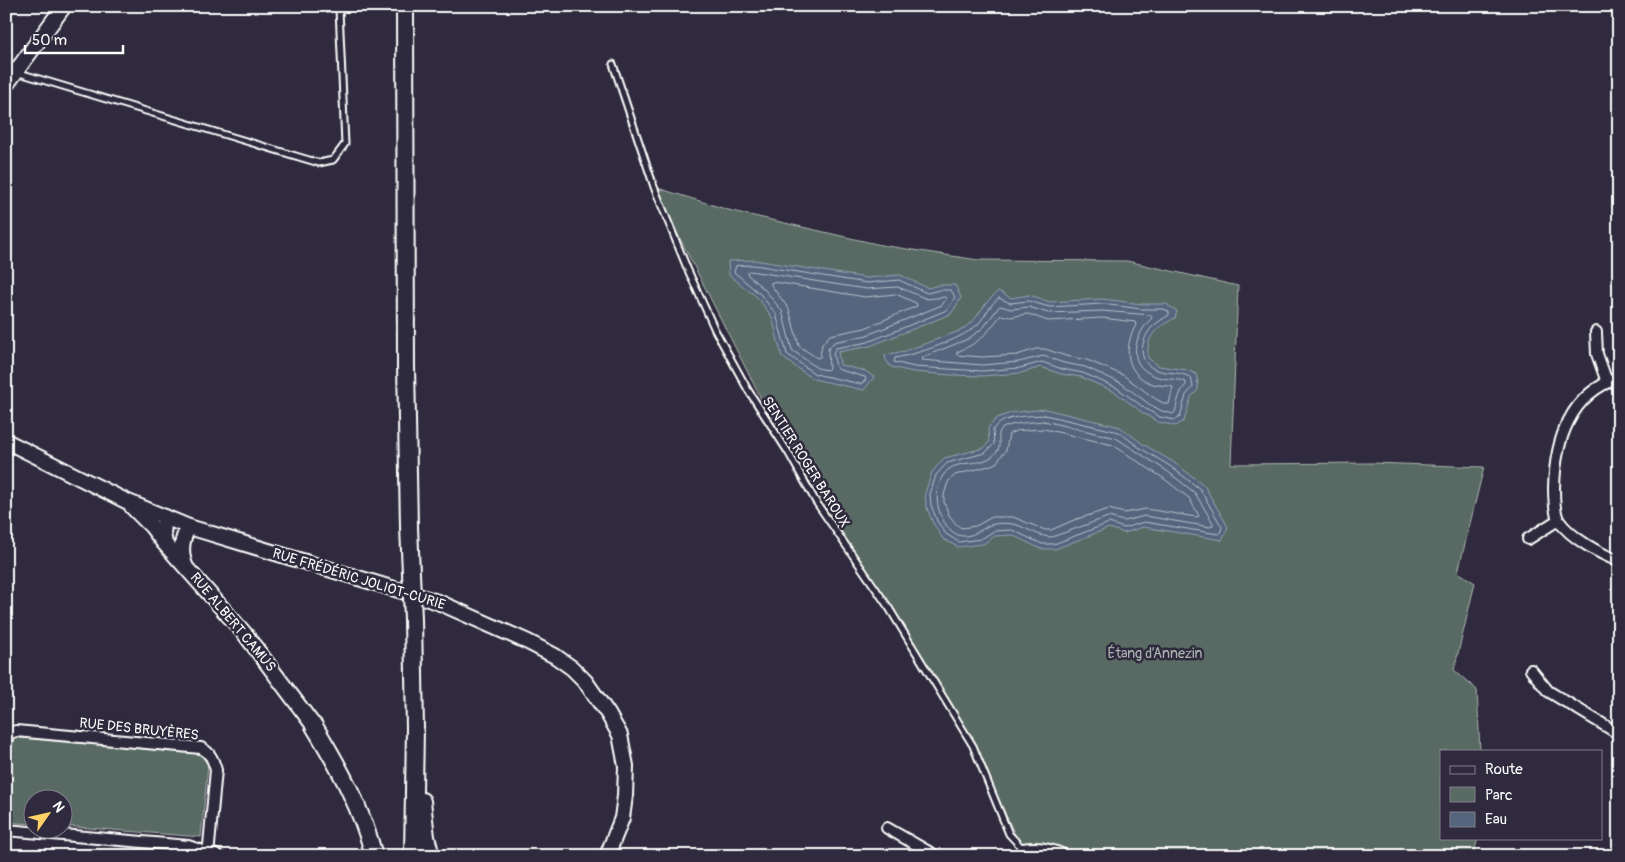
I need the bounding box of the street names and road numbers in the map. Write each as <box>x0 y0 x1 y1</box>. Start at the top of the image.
street label: SENTIER ROGER BAROUX <box>759 393 853 531</box>
street label: RUE FRÉDÉRIC JOLIOT-CURIE <box>271 544 448 613</box>
street label: RUE ALBERT CAMUS <box>187 569 279 675</box>
street label: RUE DES BRUYÈRES <box>79 713 200 744</box>

